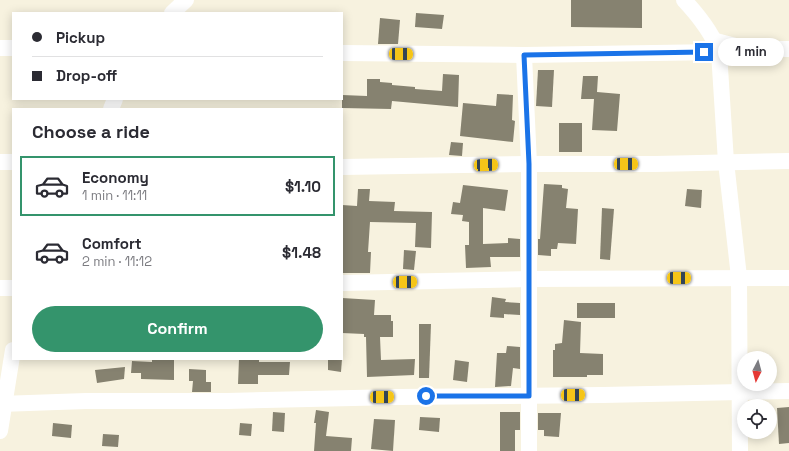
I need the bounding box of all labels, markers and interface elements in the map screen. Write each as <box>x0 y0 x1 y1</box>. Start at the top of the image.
text: Pickup <box>56 28 105 47</box>
callout: 1 min <box>718 38 784 66</box>
route end <box>695 43 713 61</box>
text: 1 min <box>735 43 767 60</box>
car <box>389 48 413 60</box>
text: Drop-off <box>56 66 117 85</box>
text: Choose a ride <box>32 120 150 143</box>
car <box>614 158 638 170</box>
car <box>474 159 498 171</box>
icon: car <box>34 168 70 204</box>
text: Economy <box>82 168 149 187</box>
text: $1.10 <box>285 177 321 196</box>
text: 1 min · 11:11 <box>82 187 147 204</box>
icon: car <box>34 234 70 270</box>
text: Comfort <box>82 234 142 253</box>
text: $1.48 <box>282 243 321 262</box>
text: 2 min · 11:12 <box>82 253 152 270</box>
car <box>667 272 691 284</box>
car <box>393 276 417 288</box>
button: Confirm <box>32 306 323 352</box>
north arrow <box>737 351 777 391</box>
map controls <box>737 351 777 439</box>
route start <box>417 387 435 405</box>
car <box>561 389 585 401</box>
car <box>370 391 394 403</box>
button: locate <box>737 399 777 439</box>

